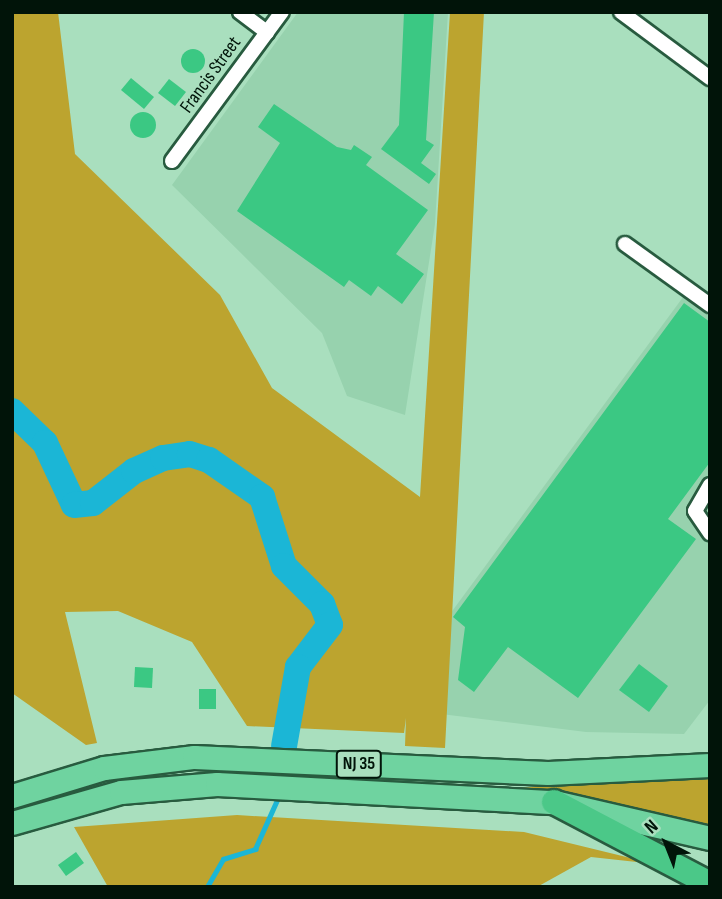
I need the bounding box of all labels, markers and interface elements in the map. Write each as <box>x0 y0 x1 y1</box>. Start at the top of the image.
street label: Francis Street <box>176 32 246 118</box>
road number: NJ 35 <box>334 750 384 778</box>
north arrow <box>631 808 701 878</box>
text: N <box>640 815 663 839</box>

